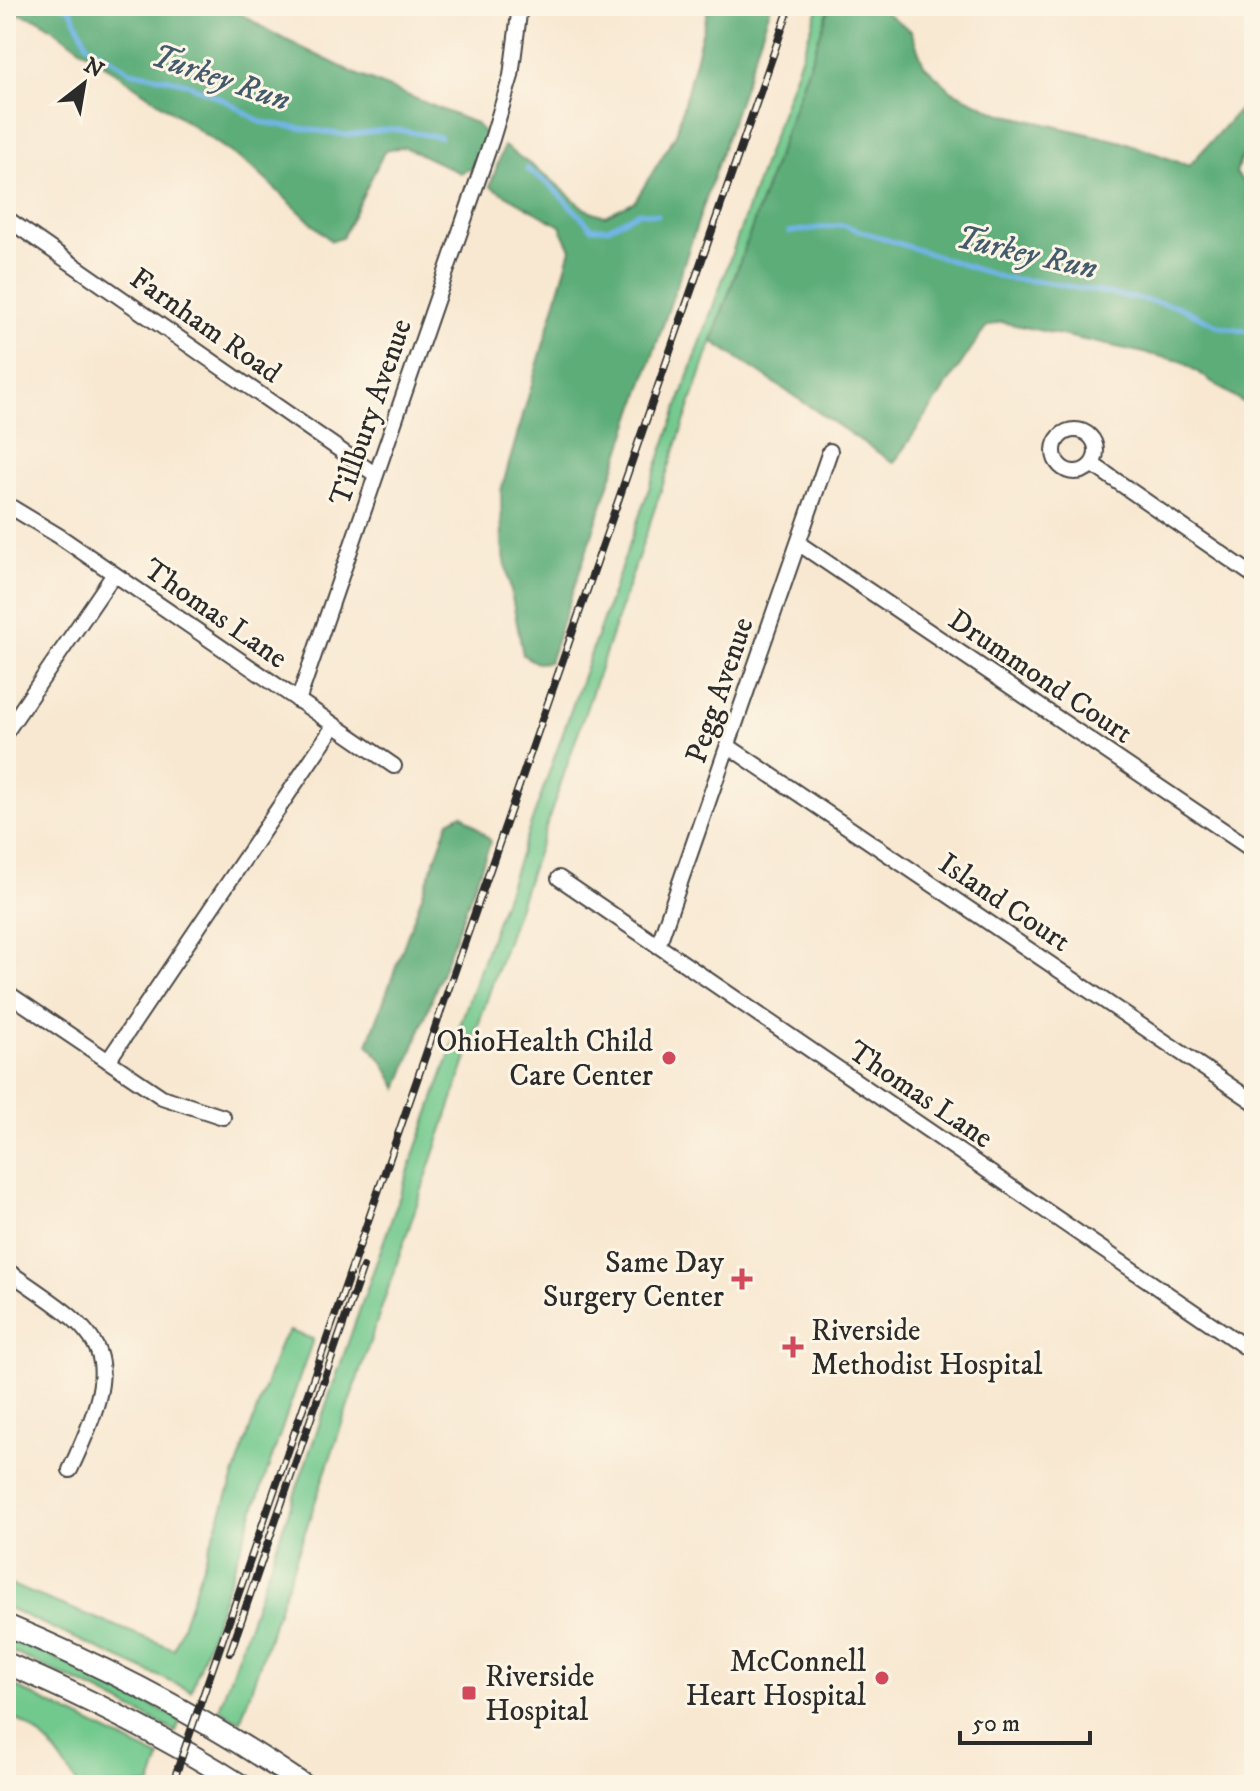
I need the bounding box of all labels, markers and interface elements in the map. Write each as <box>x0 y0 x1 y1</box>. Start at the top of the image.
water label: Turkey Run <box>146 37 295 121</box>
north arrow <box>44 44 124 124</box>
text: N <box>79 52 108 84</box>
water label: Turkey Run <box>952 218 1101 290</box>
street label: Farnham Road <box>122 260 288 392</box>
street label: Tillbury Avenue <box>322 314 421 511</box>
street label: Thomas Lane <box>136 551 294 677</box>
street label: Drummond Court <box>941 602 1139 753</box>
street label: Pegg Avenue <box>678 613 763 768</box>
street label: Island Court <box>931 846 1077 961</box>
place label: OhioHealth Child Care Center <box>436 1024 653 1095</box>
street label: Thomas Lane <box>841 1033 1000 1157</box>
marker: OhioHealth Child Care Center <box>660 1049 678 1067</box>
place label: Same Day Surgery Center <box>543 1245 725 1316</box>
marker: Same Day Surgery Center <box>731 1268 753 1290</box>
place label: Riverside Methodist Hospital <box>811 1313 1042 1384</box>
marker: Riverside Methodist Hospital <box>782 1336 804 1358</box>
place label: McConnell Heart Hospital <box>686 1644 866 1715</box>
place label: Riverside Hospital <box>485 1659 595 1730</box>
marker: McConnell Heart Hospital <box>873 1669 891 1687</box>
marker: Riverside Hospital <box>460 1684 478 1702</box>
scale bar <box>960 1695 1090 1745</box>
text: 50 m <box>972 1709 1020 1739</box>

